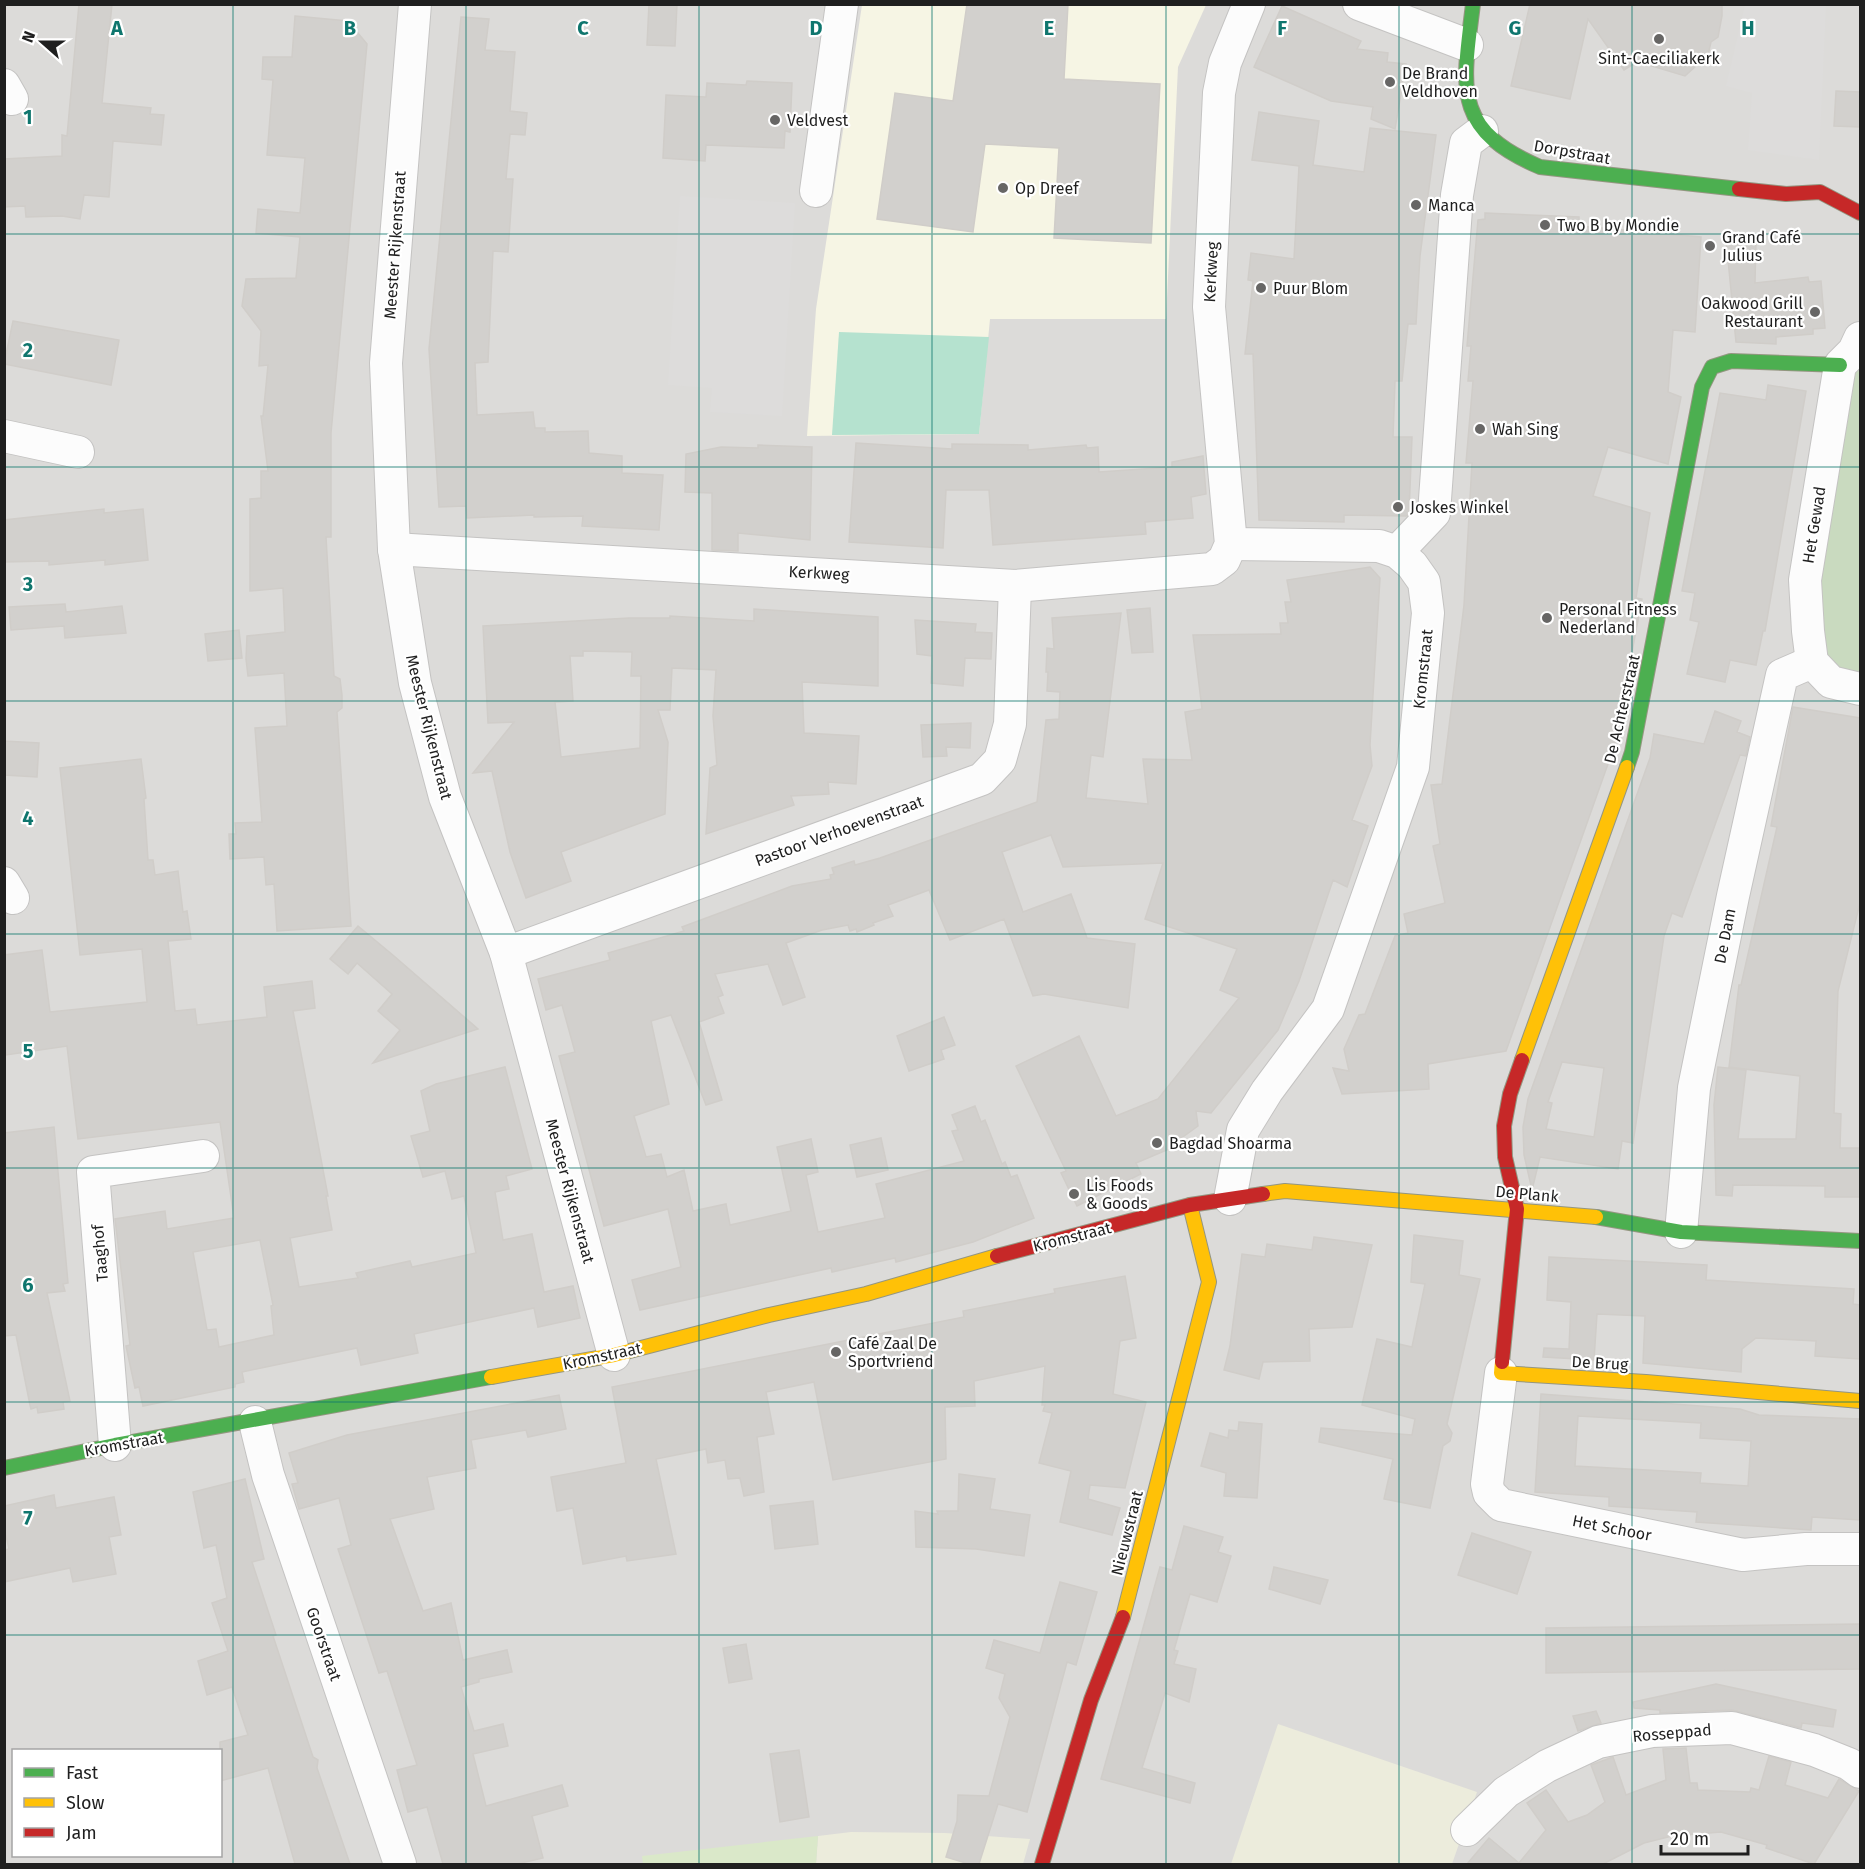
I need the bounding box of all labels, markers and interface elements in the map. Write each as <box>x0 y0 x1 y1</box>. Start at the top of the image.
north arrow <box>12 12 72 72</box>
text: A <box>110 16 124 40</box>
text: B <box>344 16 356 40</box>
text: C <box>577 16 589 40</box>
text: D <box>809 16 823 40</box>
text: E <box>1044 16 1054 40</box>
text: F <box>1277 16 1287 40</box>
text: G <box>1509 16 1521 40</box>
text: H <box>1741 16 1755 40</box>
text: N <box>18 28 39 45</box>
marker: Sint-Caeciliakerk <box>1652 32 1666 46</box>
place label: Sint-Caeciliakerk <box>1598 49 1721 68</box>
place label: De Brand Veldhoven <box>1402 64 1478 101</box>
marker: De Brand Veldhoven <box>1383 75 1397 89</box>
text: 1 <box>23 105 33 129</box>
place label: Veldvest <box>787 111 848 130</box>
marker: Veldvest <box>768 113 782 127</box>
street label: Dorpstraat <box>1532 136 1612 168</box>
street label: Meester Rijkenstraat <box>380 170 410 320</box>
place label: Op Dreef <box>1015 179 1080 198</box>
marker: Op Dreef <box>996 181 1010 195</box>
place label: Manca <box>1428 196 1475 215</box>
marker: Manca <box>1409 198 1423 212</box>
place label: Two B by Mondie <box>1557 216 1679 235</box>
marker: Two B by Mondie <box>1538 218 1552 232</box>
place label: Grand Café Julius <box>1722 228 1801 265</box>
marker: Grand Café Julius <box>1703 239 1717 253</box>
street label: Kerkweg <box>1200 240 1222 303</box>
place label: Puur Blom <box>1273 279 1348 298</box>
marker: Puur Blom <box>1254 281 1268 295</box>
place label: Oakwood Grill Restaurant <box>1701 294 1803 331</box>
marker: Oakwood Grill Restaurant <box>1808 305 1822 319</box>
text: 2 <box>23 338 33 362</box>
place label: Wah Sing <box>1492 420 1559 439</box>
marker: Wah Sing <box>1473 422 1487 436</box>
street label: Het Gewad <box>1799 485 1829 565</box>
place label: Joskes Winkel <box>1410 498 1509 517</box>
marker: Joskes Winkel <box>1391 500 1405 514</box>
street label: Kerkweg <box>788 562 851 584</box>
text: 3 <box>22 572 33 596</box>
place label: Personal Fitness Nederland <box>1559 600 1677 637</box>
marker: Personal Fitness Nederland <box>1540 611 1554 625</box>
street label: Kromstraat <box>1409 628 1437 710</box>
street label: Meester Rijkenstraat <box>402 652 456 802</box>
street label: De Achterstraat <box>1600 652 1644 766</box>
street label: Pastoor Verhoevenstraat <box>752 792 926 870</box>
text: 4 <box>22 806 34 830</box>
street label: De Dam <box>1710 907 1740 965</box>
text: 5 <box>23 1039 34 1063</box>
street label: Meester Rijkenstraat <box>542 1117 598 1266</box>
place label: Bagdad Shoarma <box>1169 1134 1292 1153</box>
marker: Bagdad Shoarma <box>1150 1136 1164 1150</box>
place label: Lis Foods & Goods <box>1086 1176 1153 1213</box>
street label: De Plank <box>1495 1182 1560 1206</box>
marker: Lis Foods & Goods <box>1067 1187 1081 1201</box>
street label: Kromstraat <box>1031 1218 1113 1256</box>
street label: Taaghof <box>88 1222 112 1282</box>
text: 6 <box>22 1273 34 1297</box>
place label: Café Zaal De Sportvriend <box>848 1334 937 1371</box>
street label: Kromstraat <box>561 1338 643 1374</box>
marker: Café Zaal De Sportvriend <box>829 1345 843 1359</box>
street label: De Brug <box>1571 1352 1630 1374</box>
street label: Kromstraat <box>83 1428 165 1460</box>
street label: Nieuwstraat <box>1107 1488 1147 1577</box>
text: 7 <box>23 1506 33 1530</box>
street label: Het Schoor <box>1571 1511 1654 1545</box>
street label: Goorstraat <box>303 1605 346 1684</box>
street label: Rosseppad <box>1632 1720 1712 1746</box>
legend <box>12 1749 222 1857</box>
text: Fast <box>66 1762 99 1784</box>
text: Slow <box>66 1792 105 1814</box>
scale bar <box>1661 1818 1748 1856</box>
text: Jam <box>66 1822 97 1844</box>
text: 20 m <box>1670 1828 1709 1850</box>

